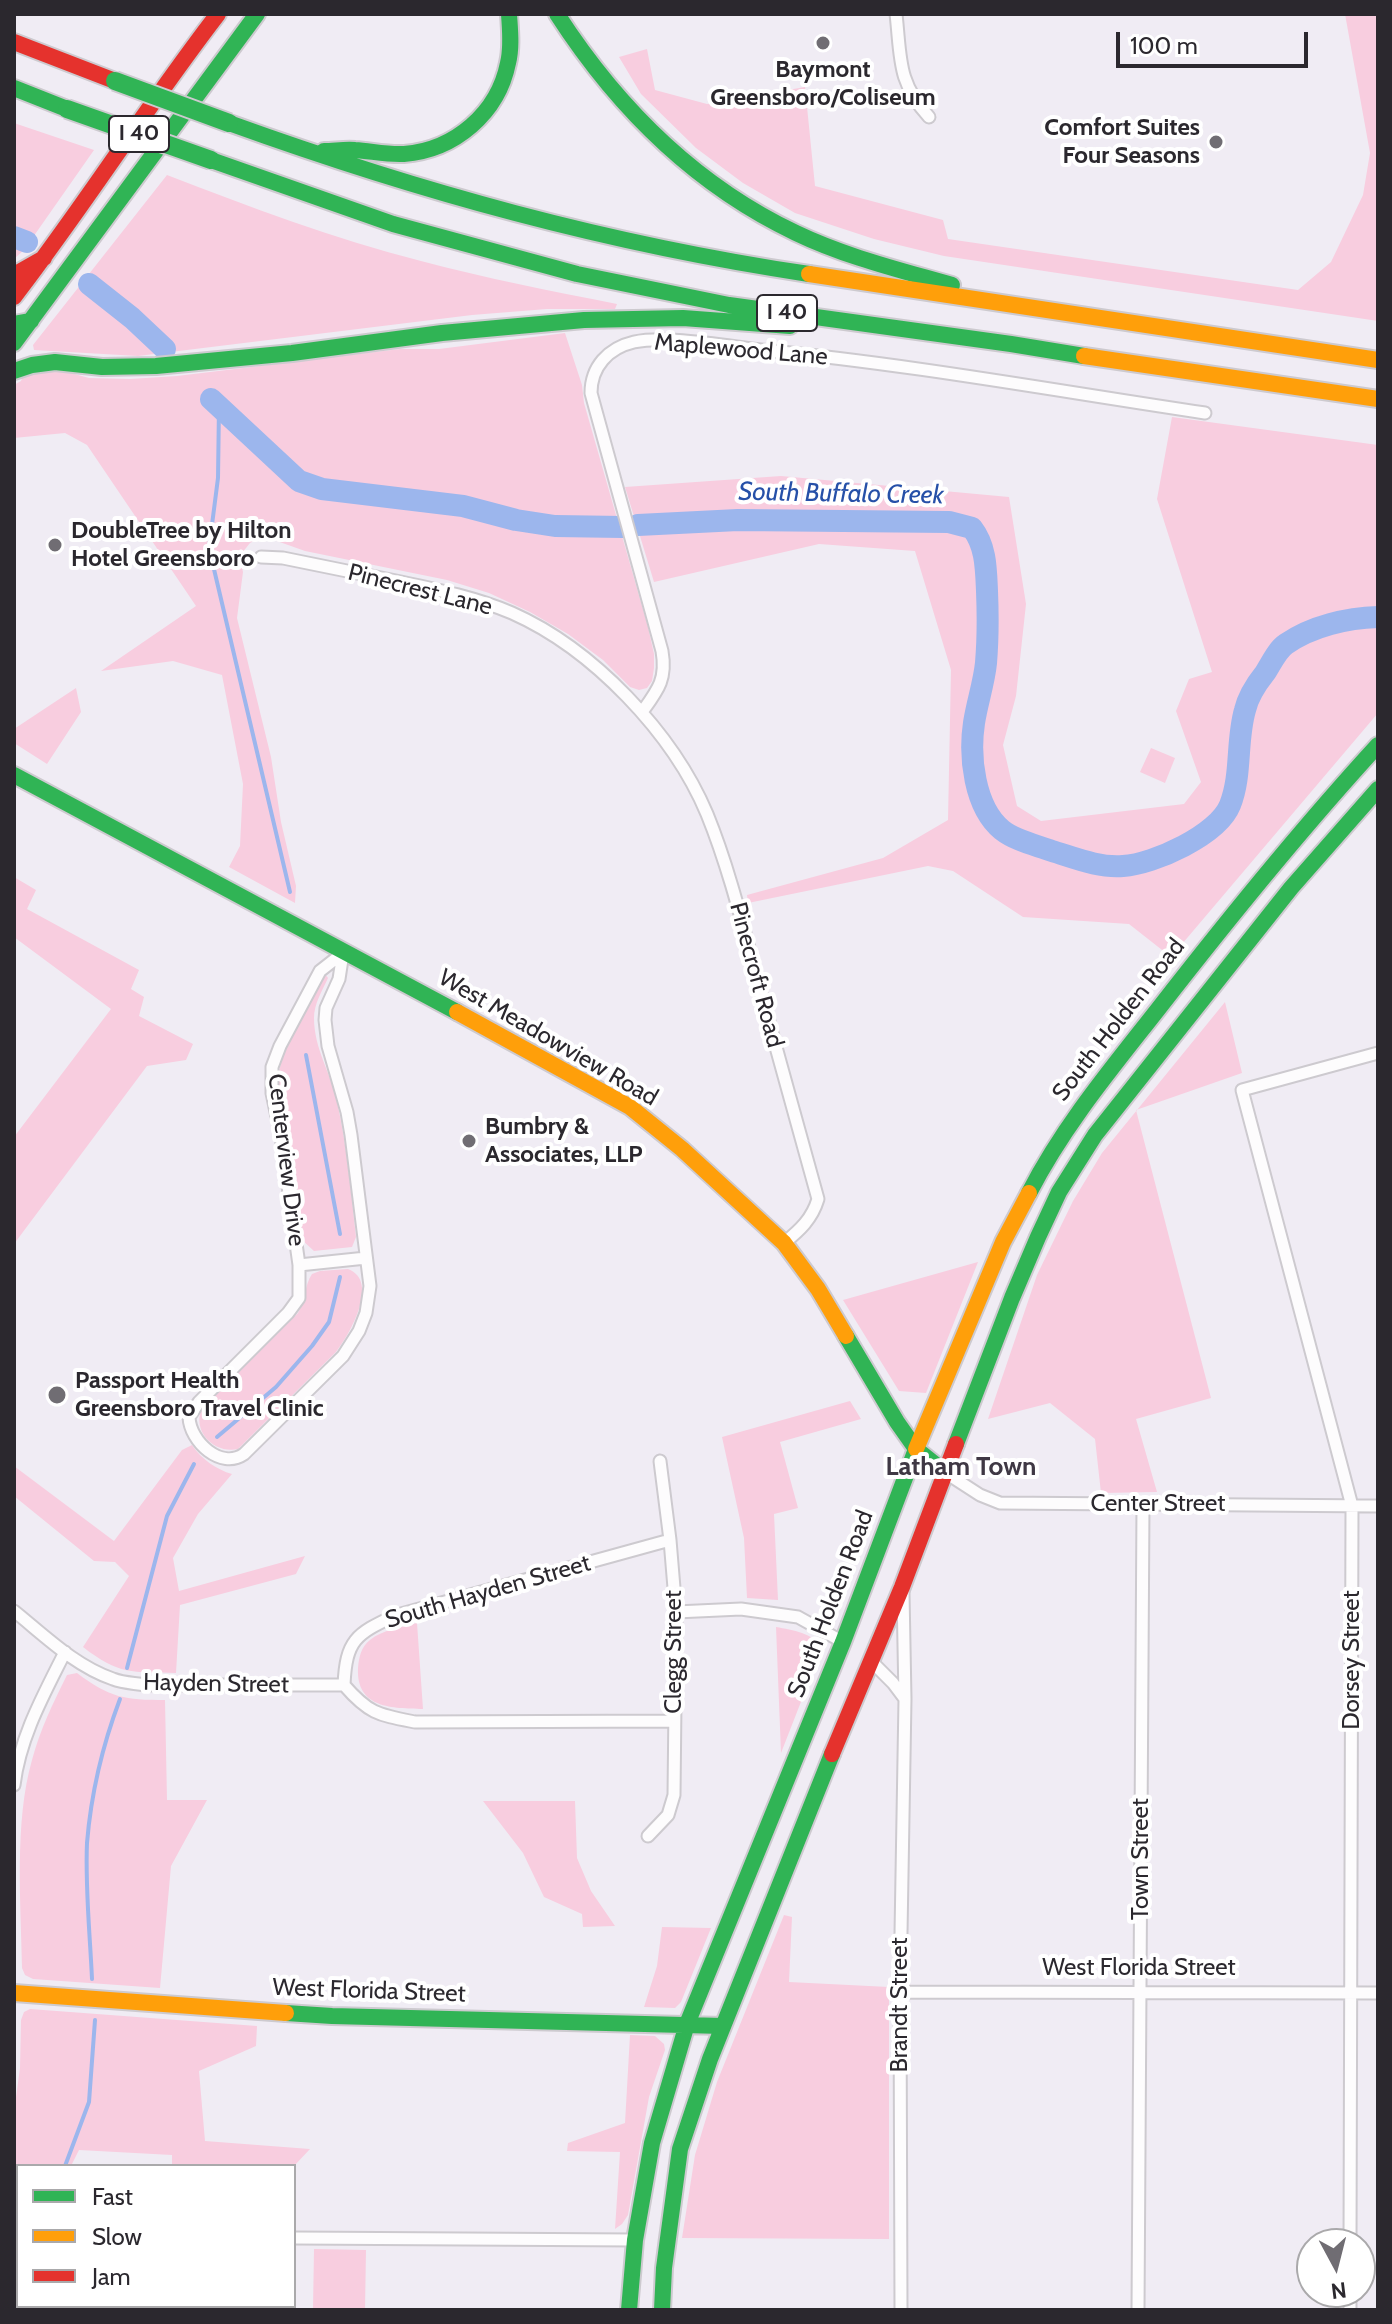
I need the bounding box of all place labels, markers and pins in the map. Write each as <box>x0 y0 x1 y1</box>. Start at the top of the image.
marker: Baymont Greensboro/Coliseum <box>814 34 832 52</box>
place label: Baymont Greensboro/Coliseum <box>710 56 936 112</box>
place label: Comfort Suites Four Seasons <box>1044 114 1200 170</box>
marker: Comfort Suites Four Seasons <box>1207 133 1225 151</box>
place label: DoubleTree by Hilton Hotel Greensboro <box>71 517 291 573</box>
marker: DoubleTree by Hilton Hotel Greensboro <box>46 536 64 554</box>
place label: Bumbry & Associates, LLP <box>485 1113 642 1169</box>
marker: Bumbry & Associates, LLP <box>460 1132 478 1150</box>
place label: Passport Health Greensboro Travel Clinic <box>75 1367 324 1423</box>
marker: Passport Health Greensboro Travel Clinic <box>46 1384 68 1406</box>

